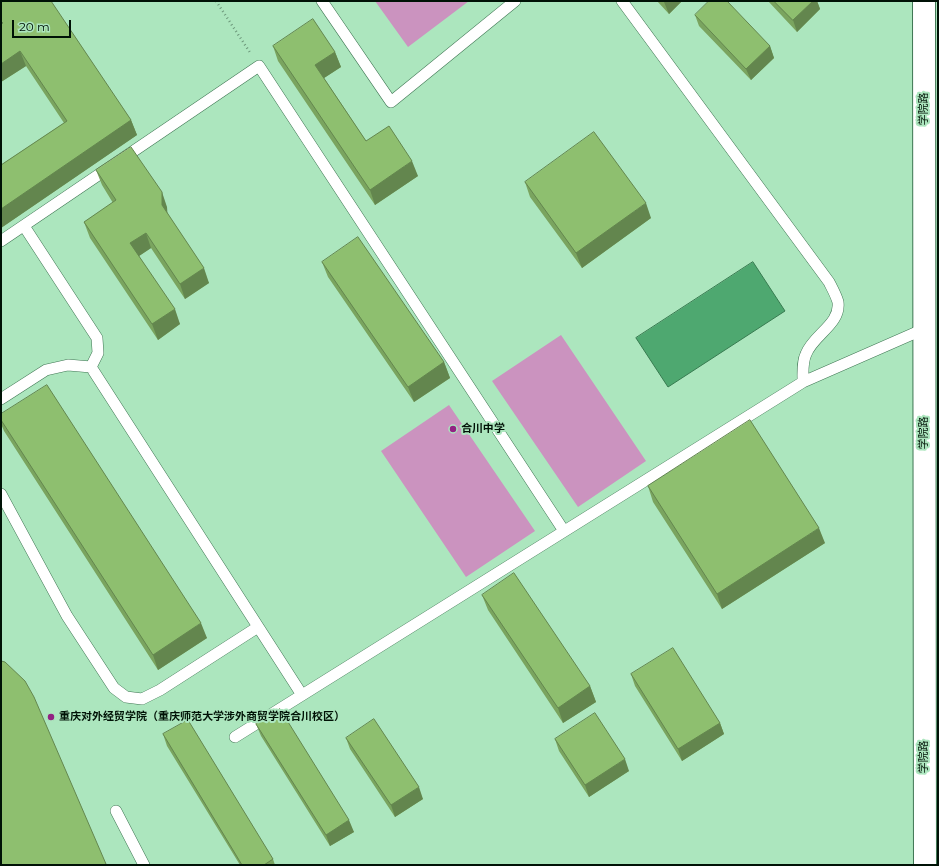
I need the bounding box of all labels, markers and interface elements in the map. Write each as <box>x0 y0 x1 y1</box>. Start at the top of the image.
scale bar <box>14 12 73 38</box>
text: 20 m <box>19 19 50 34</box>
street label: 学院路 <box>917 93 931 125</box>
street label: 学院路 <box>917 417 931 449</box>
place label: 合川中学 <box>461 422 505 436</box>
marker: 合川中学 <box>448 424 458 434</box>
place label: 重庆对外经贸学院（重庆师范大学涉外商贸学院合川校区） <box>59 710 345 724</box>
marker: 重庆对外经贸学院（重庆师范大学涉外商贸学院合川校区） <box>46 712 56 722</box>
street label: 学院路 <box>917 741 931 773</box>

